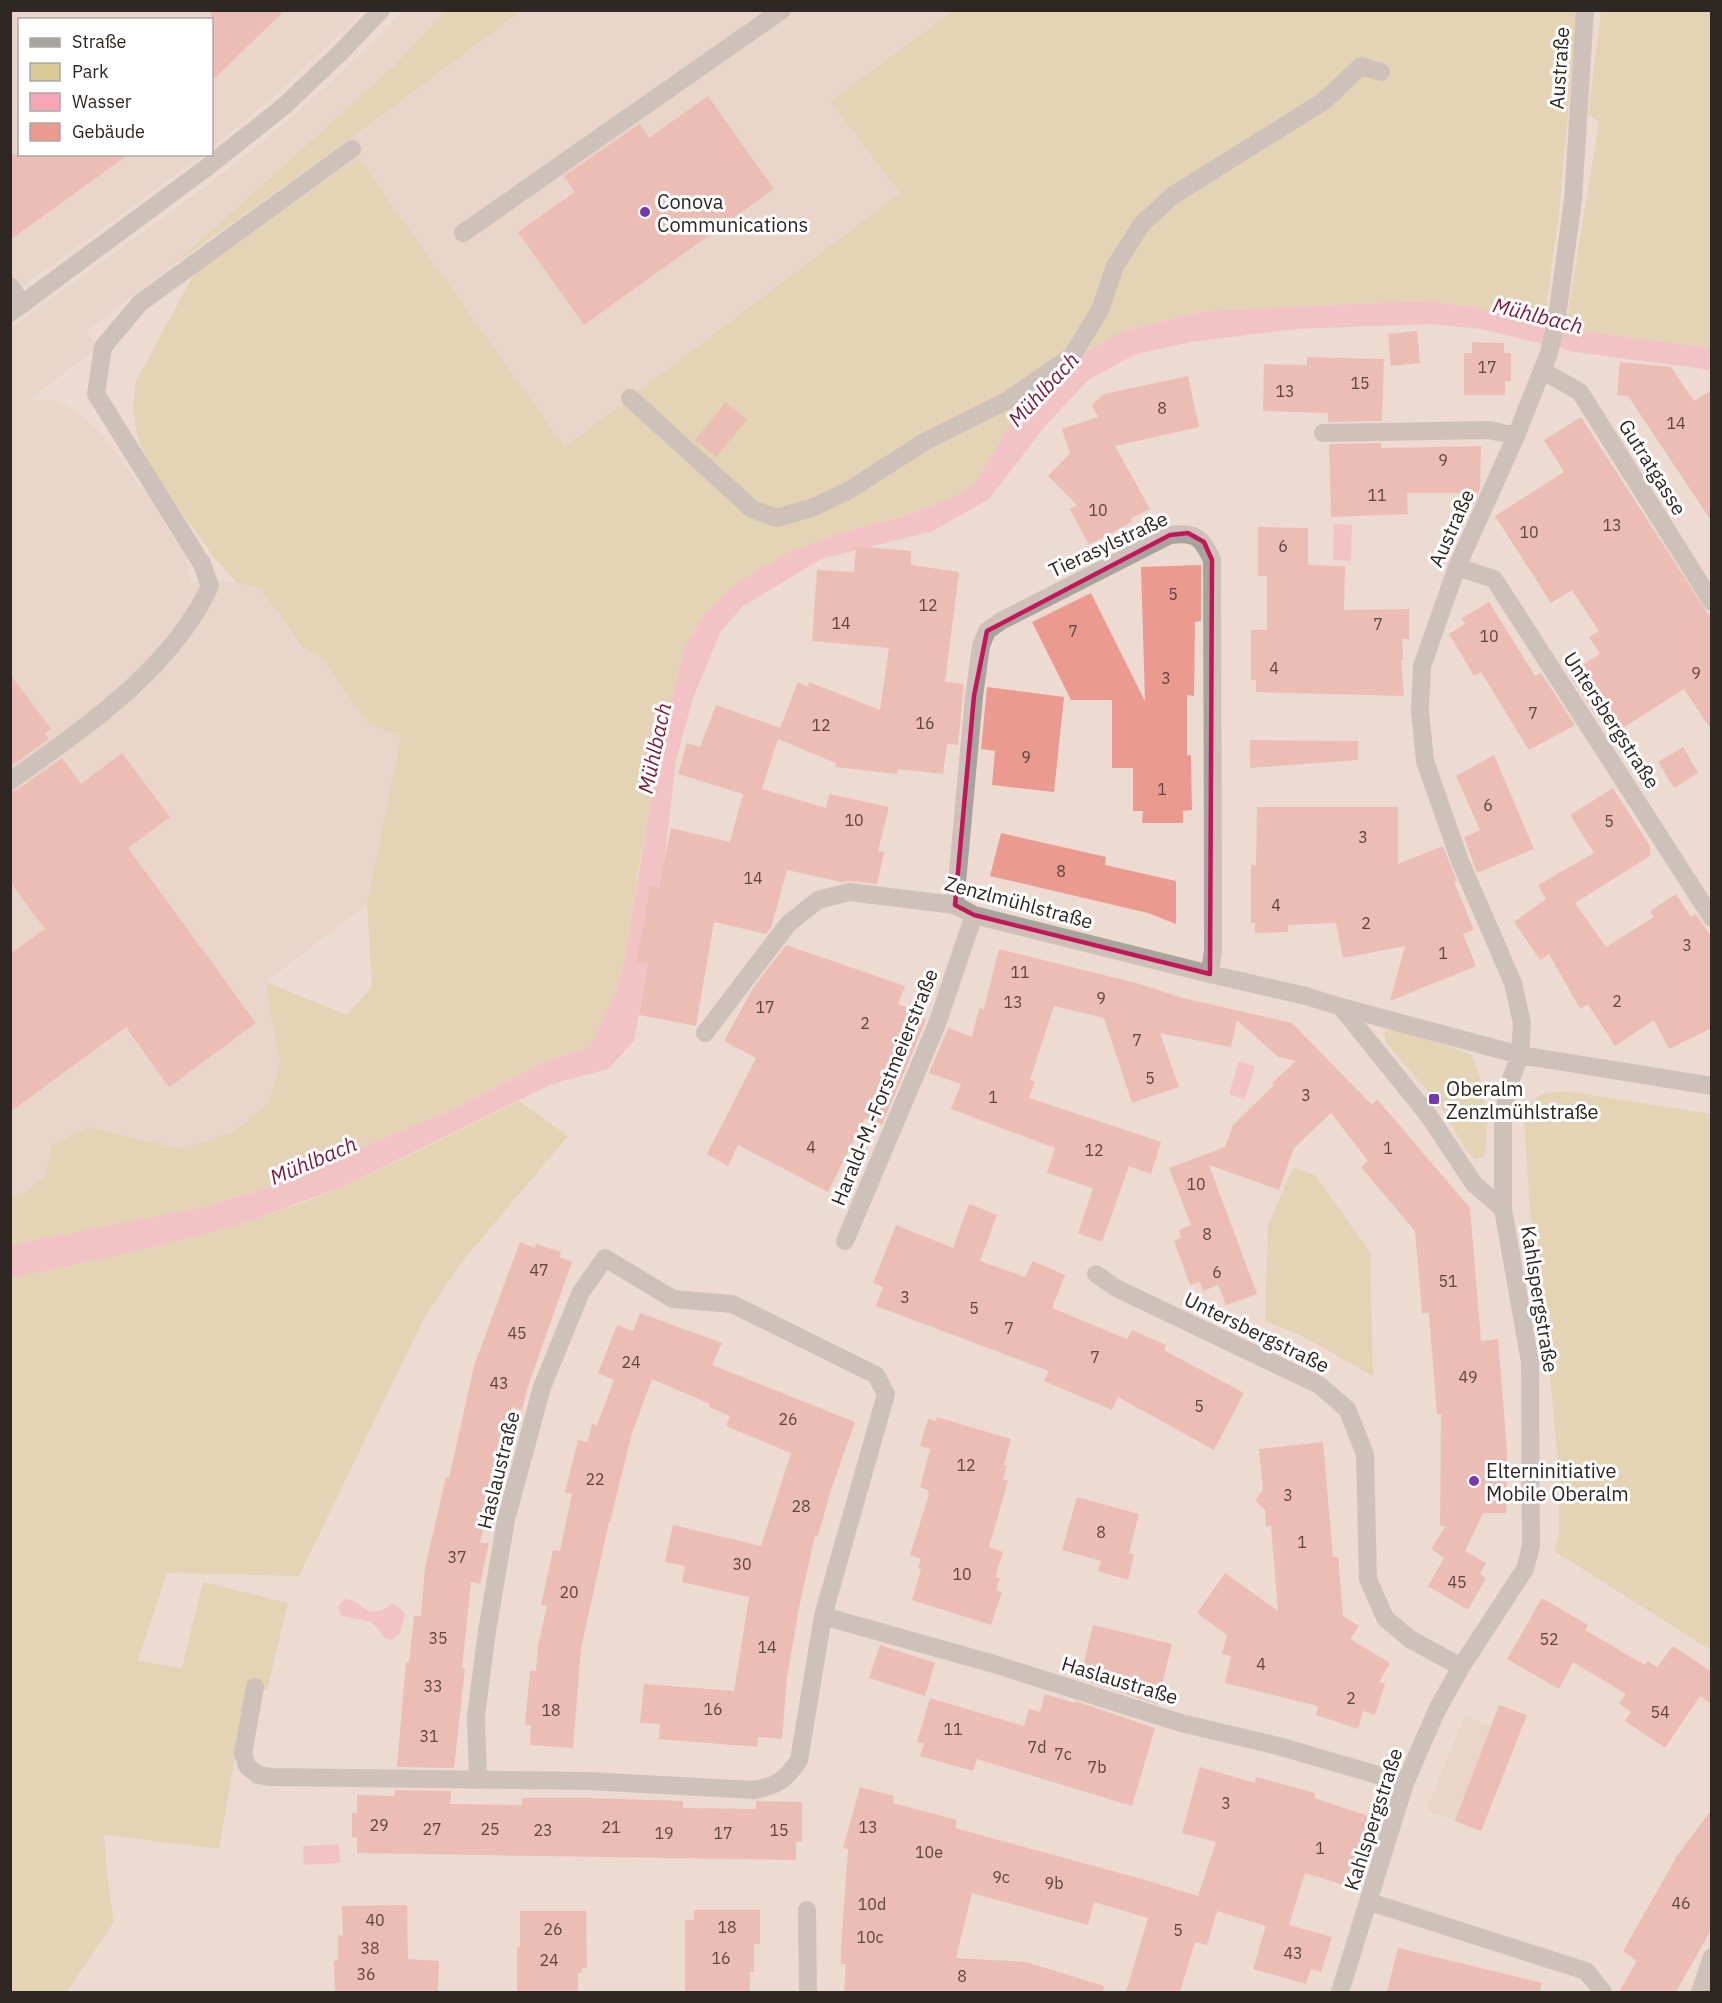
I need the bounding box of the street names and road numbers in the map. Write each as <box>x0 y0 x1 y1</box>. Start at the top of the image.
street label: Austraße <box>1543 26 1575 110</box>
street label: Gutratgasse <box>1613 414 1693 520</box>
street label: Austraße <box>1422 485 1480 571</box>
street label: Tierasylstraße <box>1044 505 1172 583</box>
street label: Untersbergstraße <box>1558 646 1666 794</box>
street label: Zenzlmühlstraße <box>942 869 1096 935</box>
street label: Harald-M.-Forstmeierstraße <box>824 964 944 1210</box>
street label: Kahlspergstraße <box>1515 1224 1565 1374</box>
street label: Untersbergstraße <box>1180 1285 1334 1379</box>
street label: Haslaustraße <box>470 1408 526 1532</box>
street label: Haslaustraße <box>1058 1649 1182 1711</box>
street label: Kahlspergstraße <box>1337 1744 1409 1894</box>

